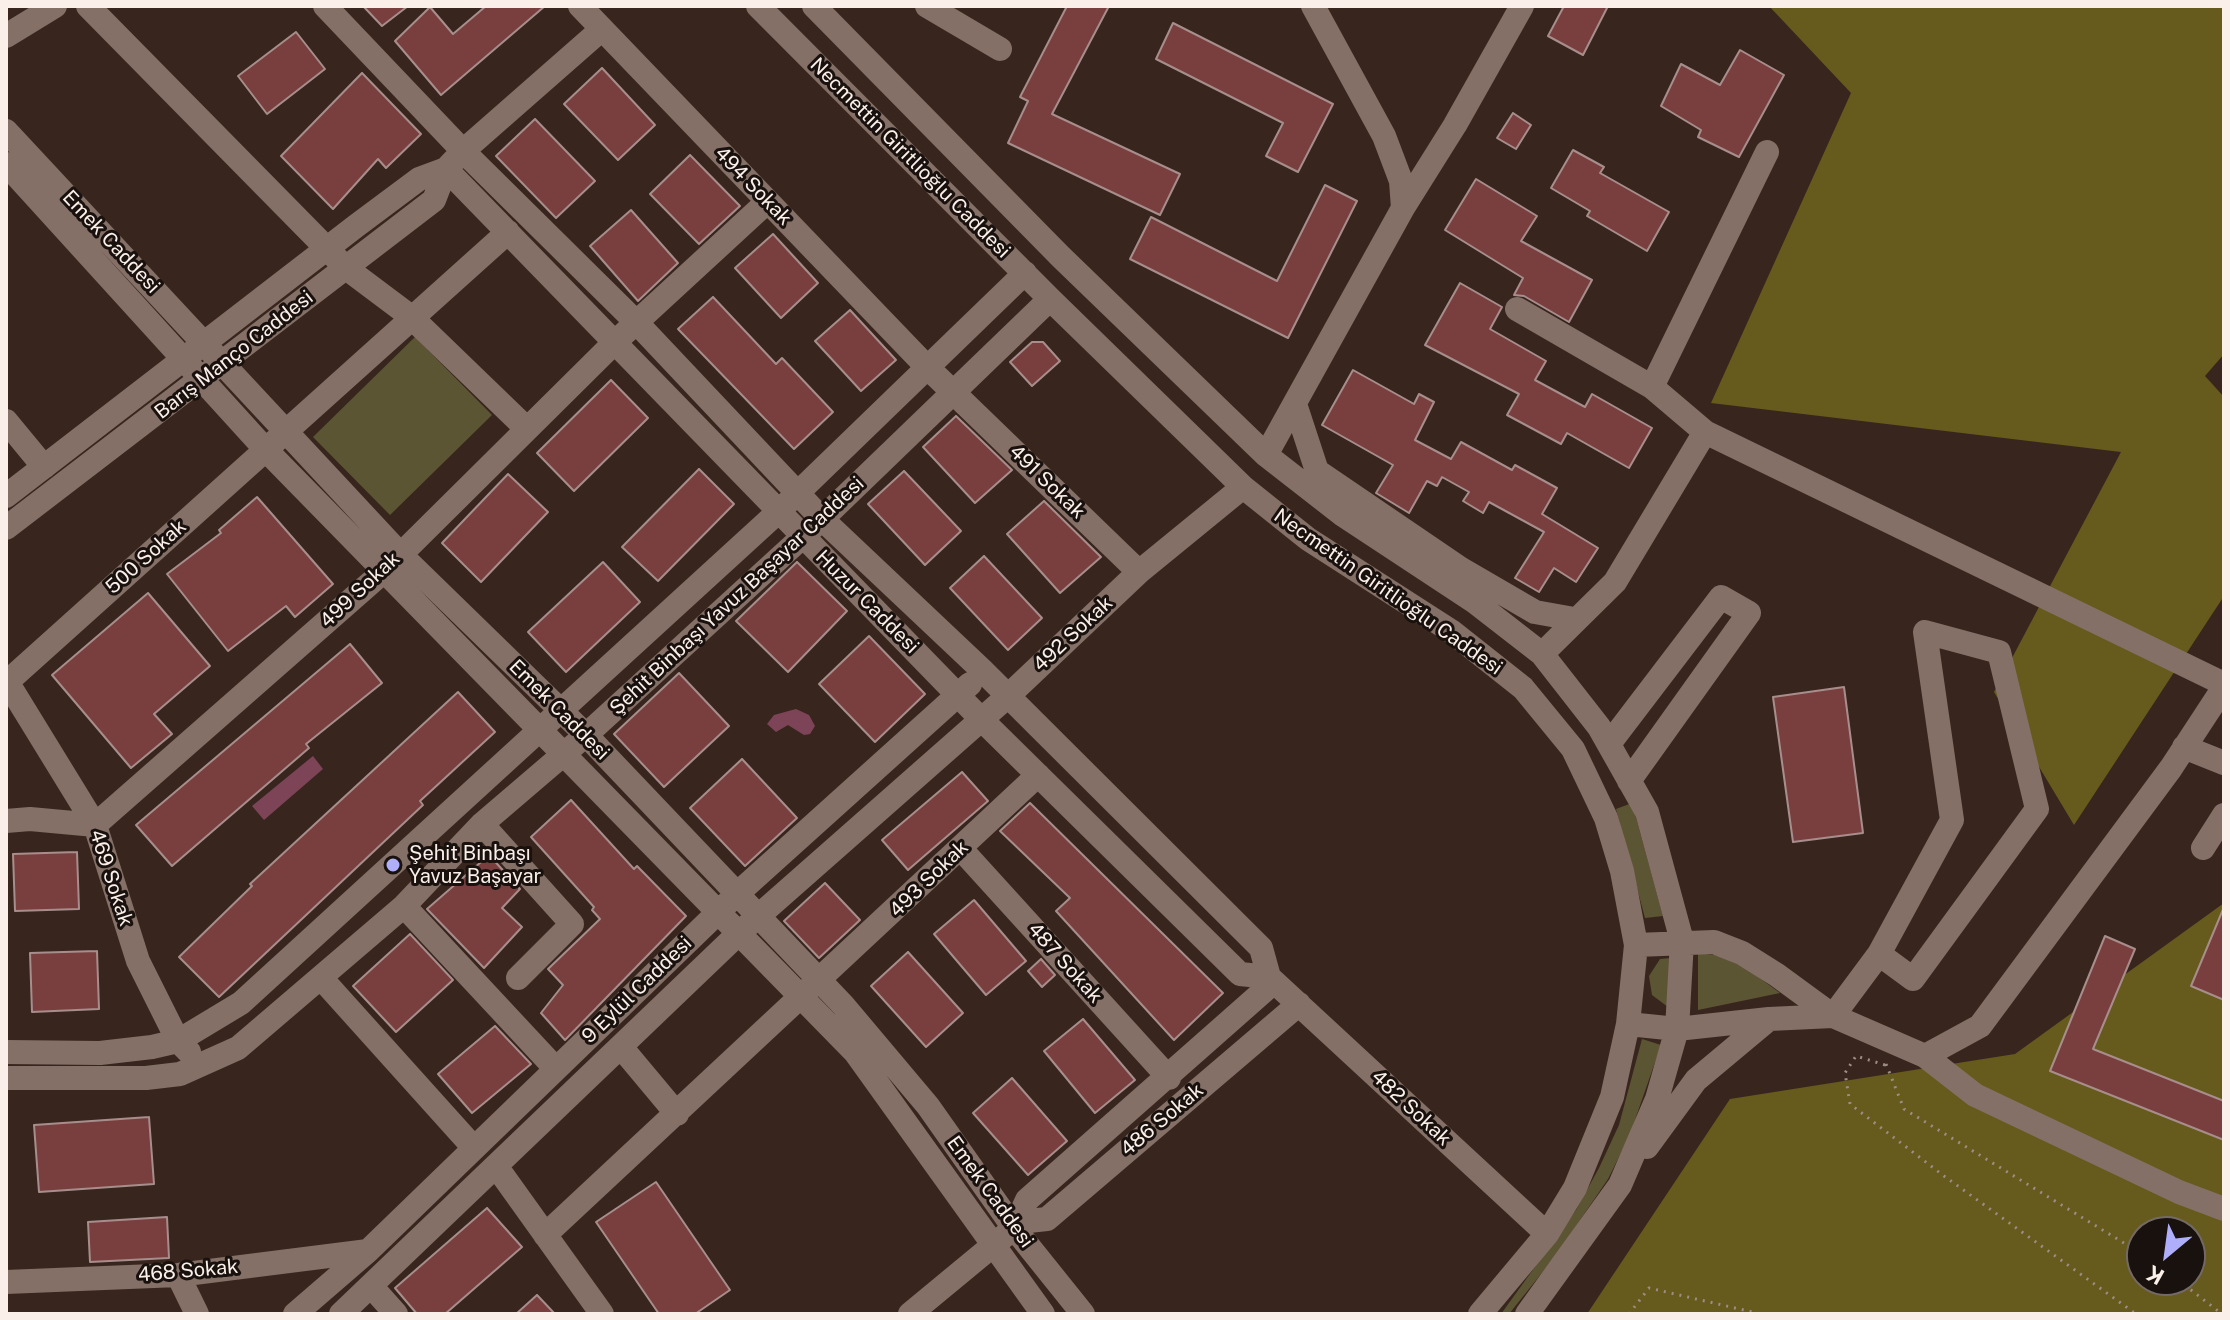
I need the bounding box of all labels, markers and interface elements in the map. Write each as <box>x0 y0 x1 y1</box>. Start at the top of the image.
street label: Necmettin Giritlioğlu Caddesi <box>805 53 1015 263</box>
street label: 494 Sokak <box>709 142 797 230</box>
street label: Emek Caddesi <box>57 186 165 298</box>
street label: Barış Manço Caddesi <box>150 286 318 424</box>
street label: 491 Sokak <box>1004 440 1090 524</box>
street label: Şehit Binbaşı Yavuz Başayar Caddesi <box>605 472 869 720</box>
street label: Necmettin Giritlioğlu Caddesi <box>1269 504 1507 680</box>
street label: 500 Sokak <box>101 515 191 599</box>
street label: Huzur Caddesi <box>810 545 924 659</box>
street label: 499 Sokak <box>315 547 405 633</box>
street label: 492 Sokak <box>1028 591 1118 677</box>
street label: Emek Caddesi <box>504 655 614 765</box>
street label: 469 Sokak <box>84 827 138 929</box>
street label: 493 Sokak <box>885 836 973 922</box>
place label: Şehit Binbaşı Yavuz Başayar <box>409 842 541 889</box>
marker: Şehit Binbaşı Yavuz Başayar <box>384 856 402 874</box>
street label: 487 Sokak <box>1023 918 1107 1008</box>
street label: 9 Eylül Caddesi <box>577 932 697 1048</box>
street label: 482 Sokak <box>1366 1065 1456 1151</box>
street label: 486 Sokak <box>1116 1078 1208 1162</box>
street label: Emek Caddesi <box>942 1132 1038 1252</box>
north arrow <box>2126 1216 2206 1296</box>
street label: 468 Sokak <box>137 1255 239 1287</box>
text: K <box>2142 1260 2169 1290</box>

